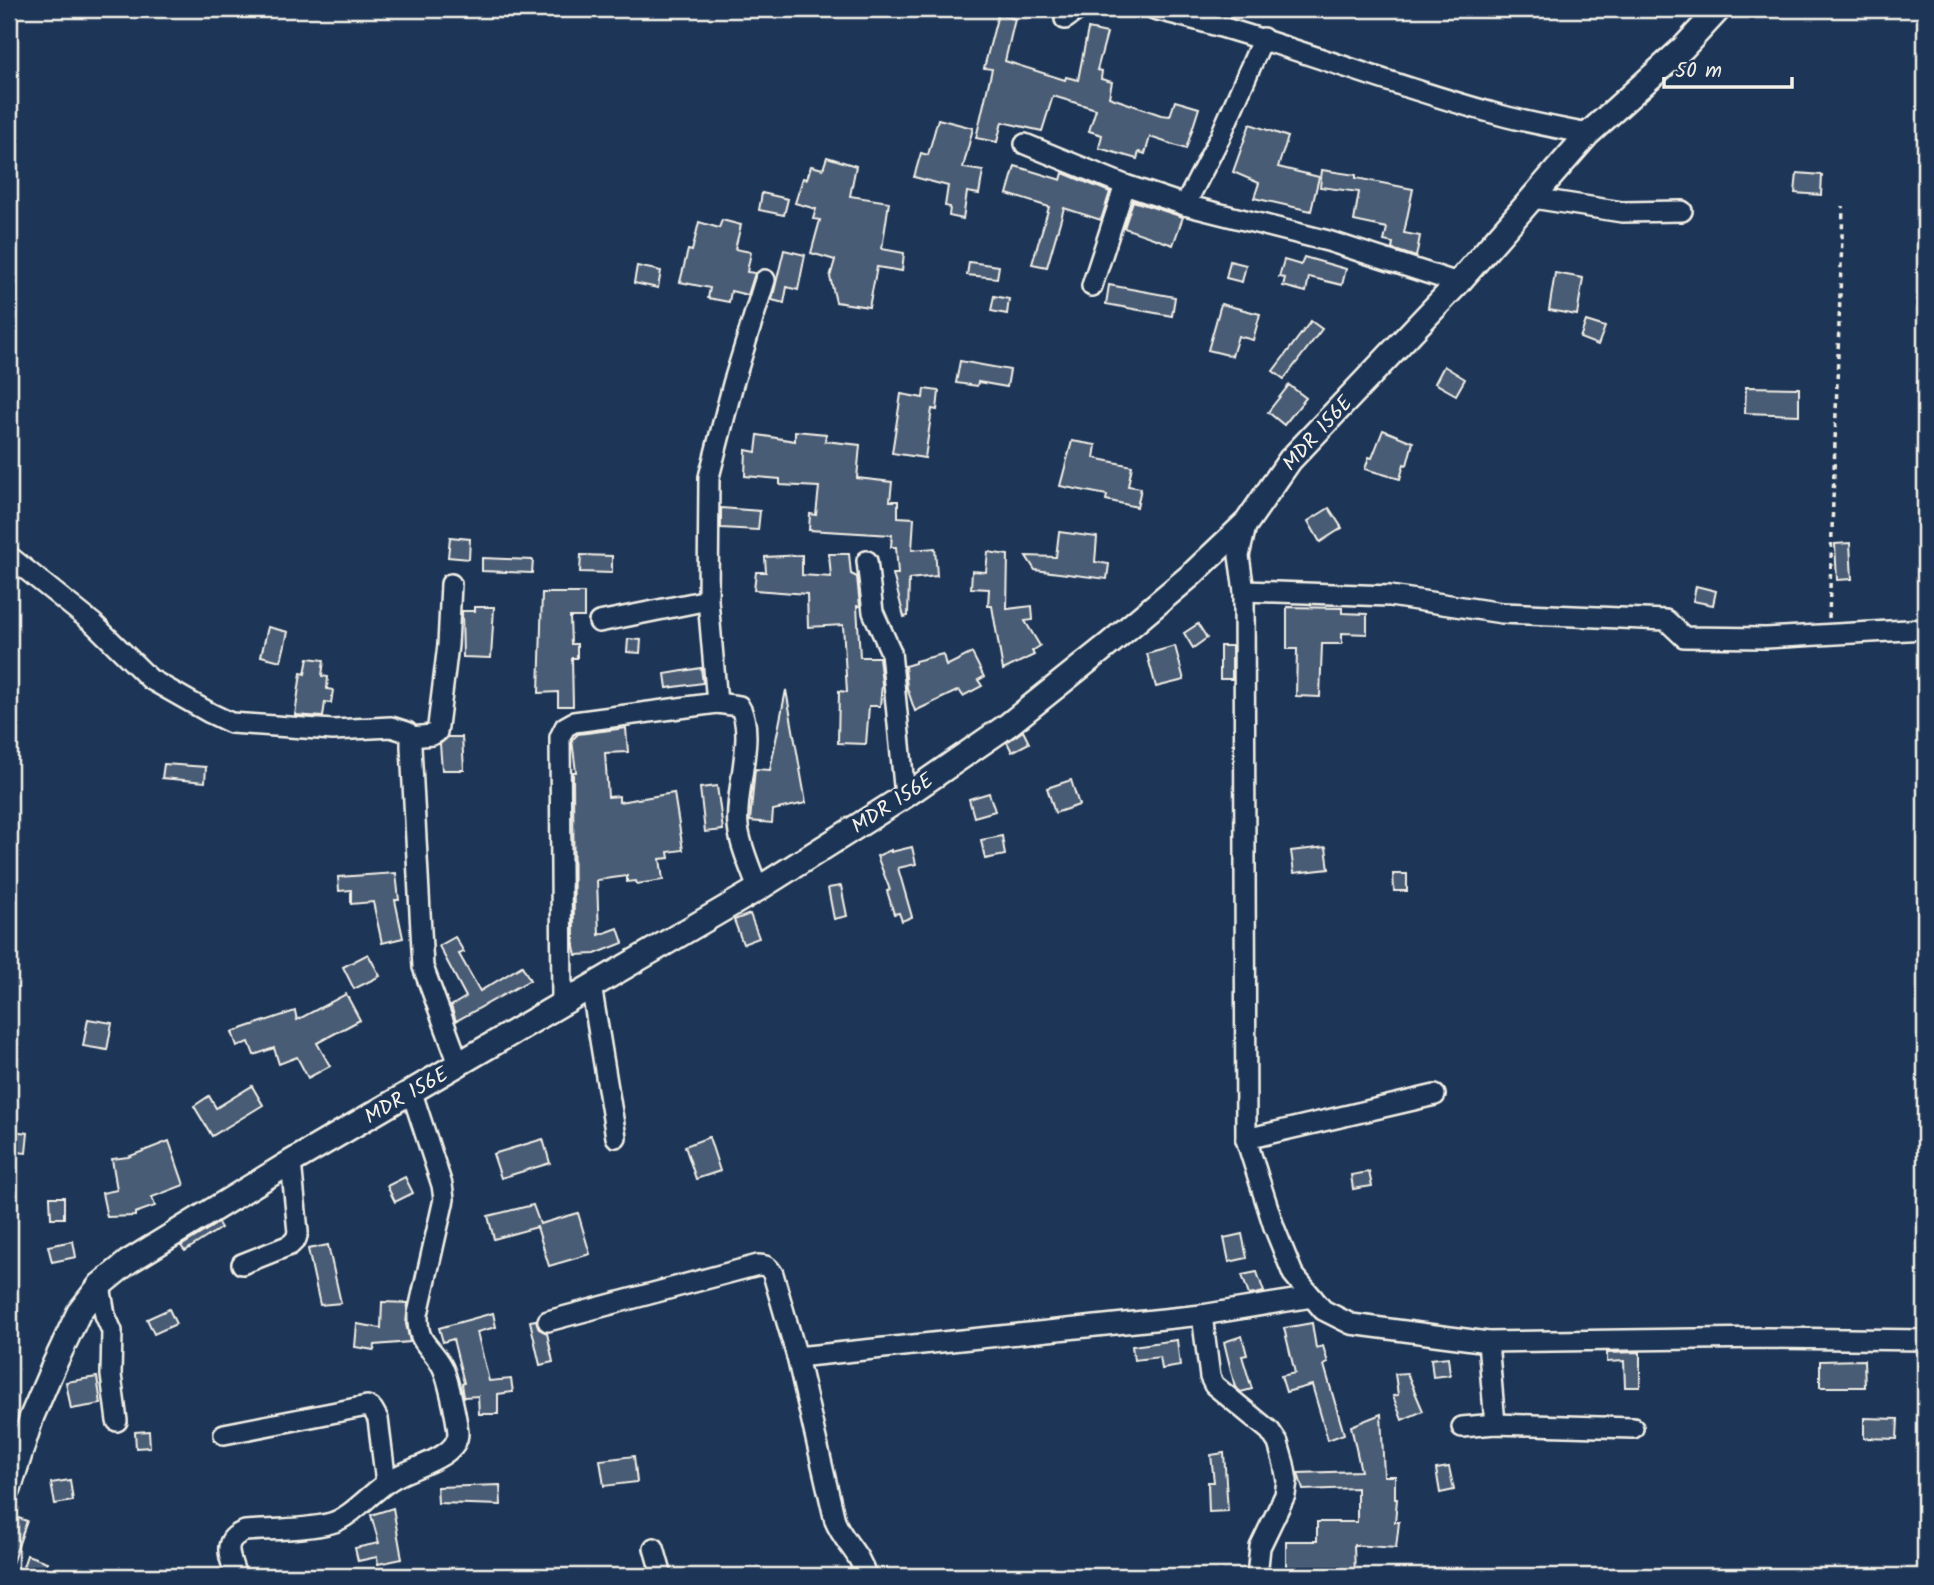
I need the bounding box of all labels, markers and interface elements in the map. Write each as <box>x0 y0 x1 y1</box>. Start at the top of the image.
scale bar <box>1664 46 1792 90</box>
text: 50 m <box>1675 55 1722 88</box>
street label: MDR 156E <box>1275 388 1362 479</box>
street label: MDR 156E <box>845 765 941 843</box>
street label: MDR 156E <box>358 1058 456 1134</box>

